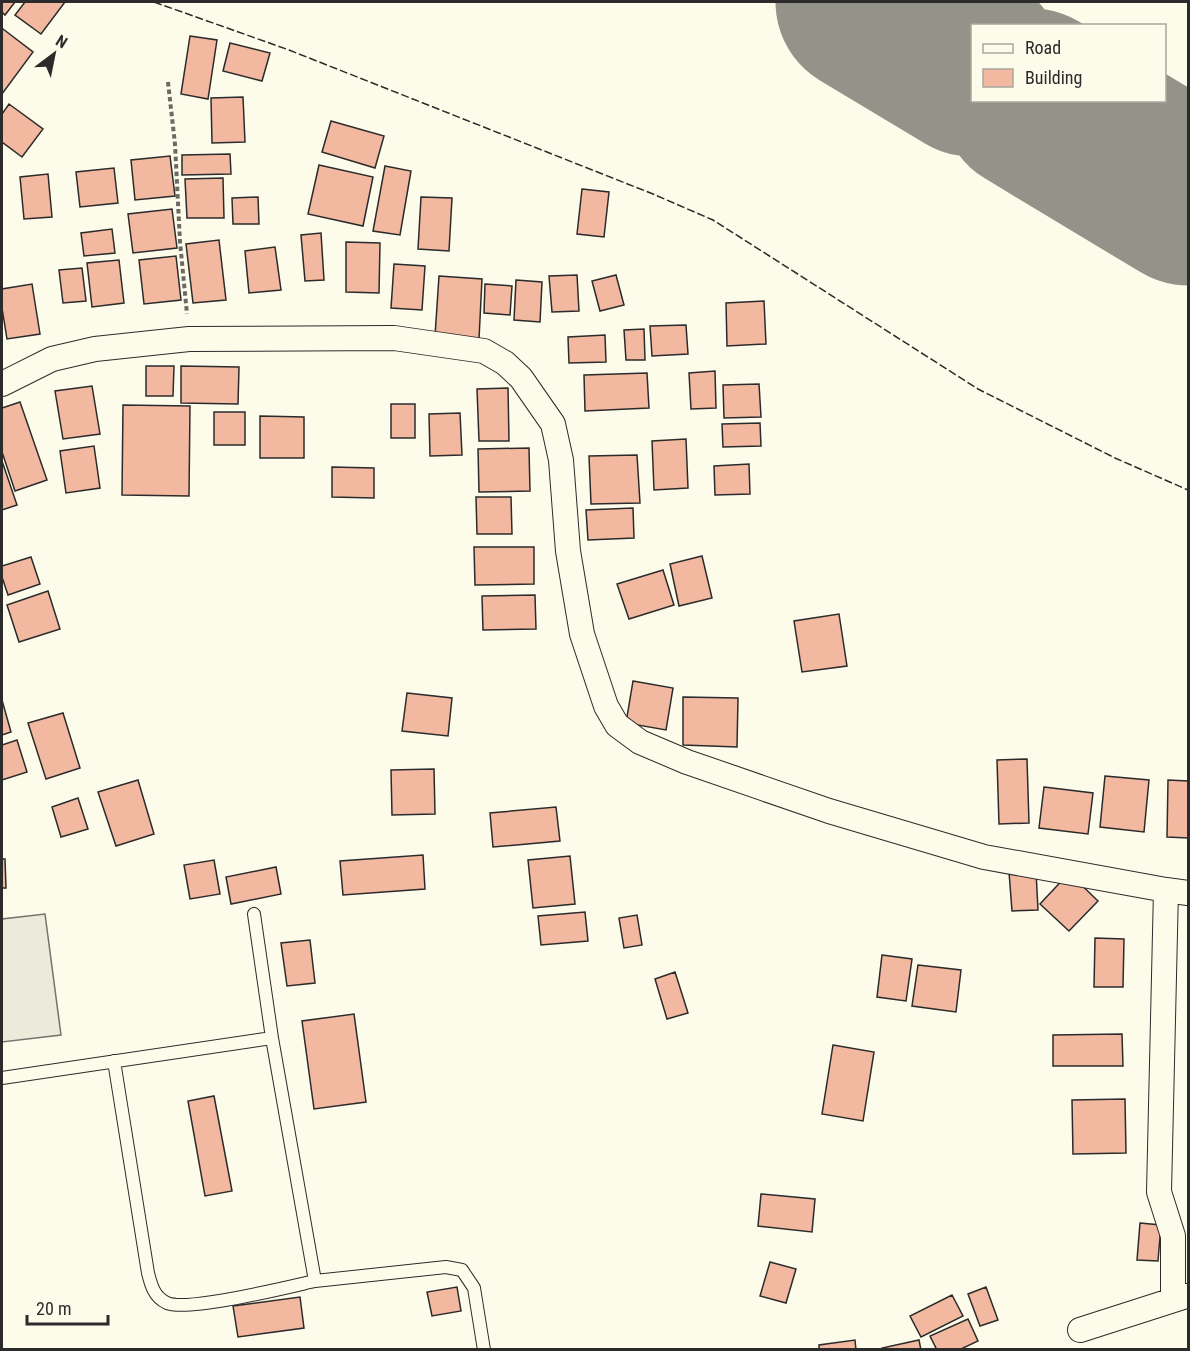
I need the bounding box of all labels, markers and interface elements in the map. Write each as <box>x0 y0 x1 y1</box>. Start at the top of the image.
north arrow <box>24 24 84 84</box>
legend <box>971 24 1166 102</box>
text: N <box>52 31 71 52</box>
text: Road <box>1025 37 1061 58</box>
text: Building <box>1025 67 1082 88</box>
scale bar <box>27 1288 108 1326</box>
text: 20 m <box>36 1298 71 1319</box>

